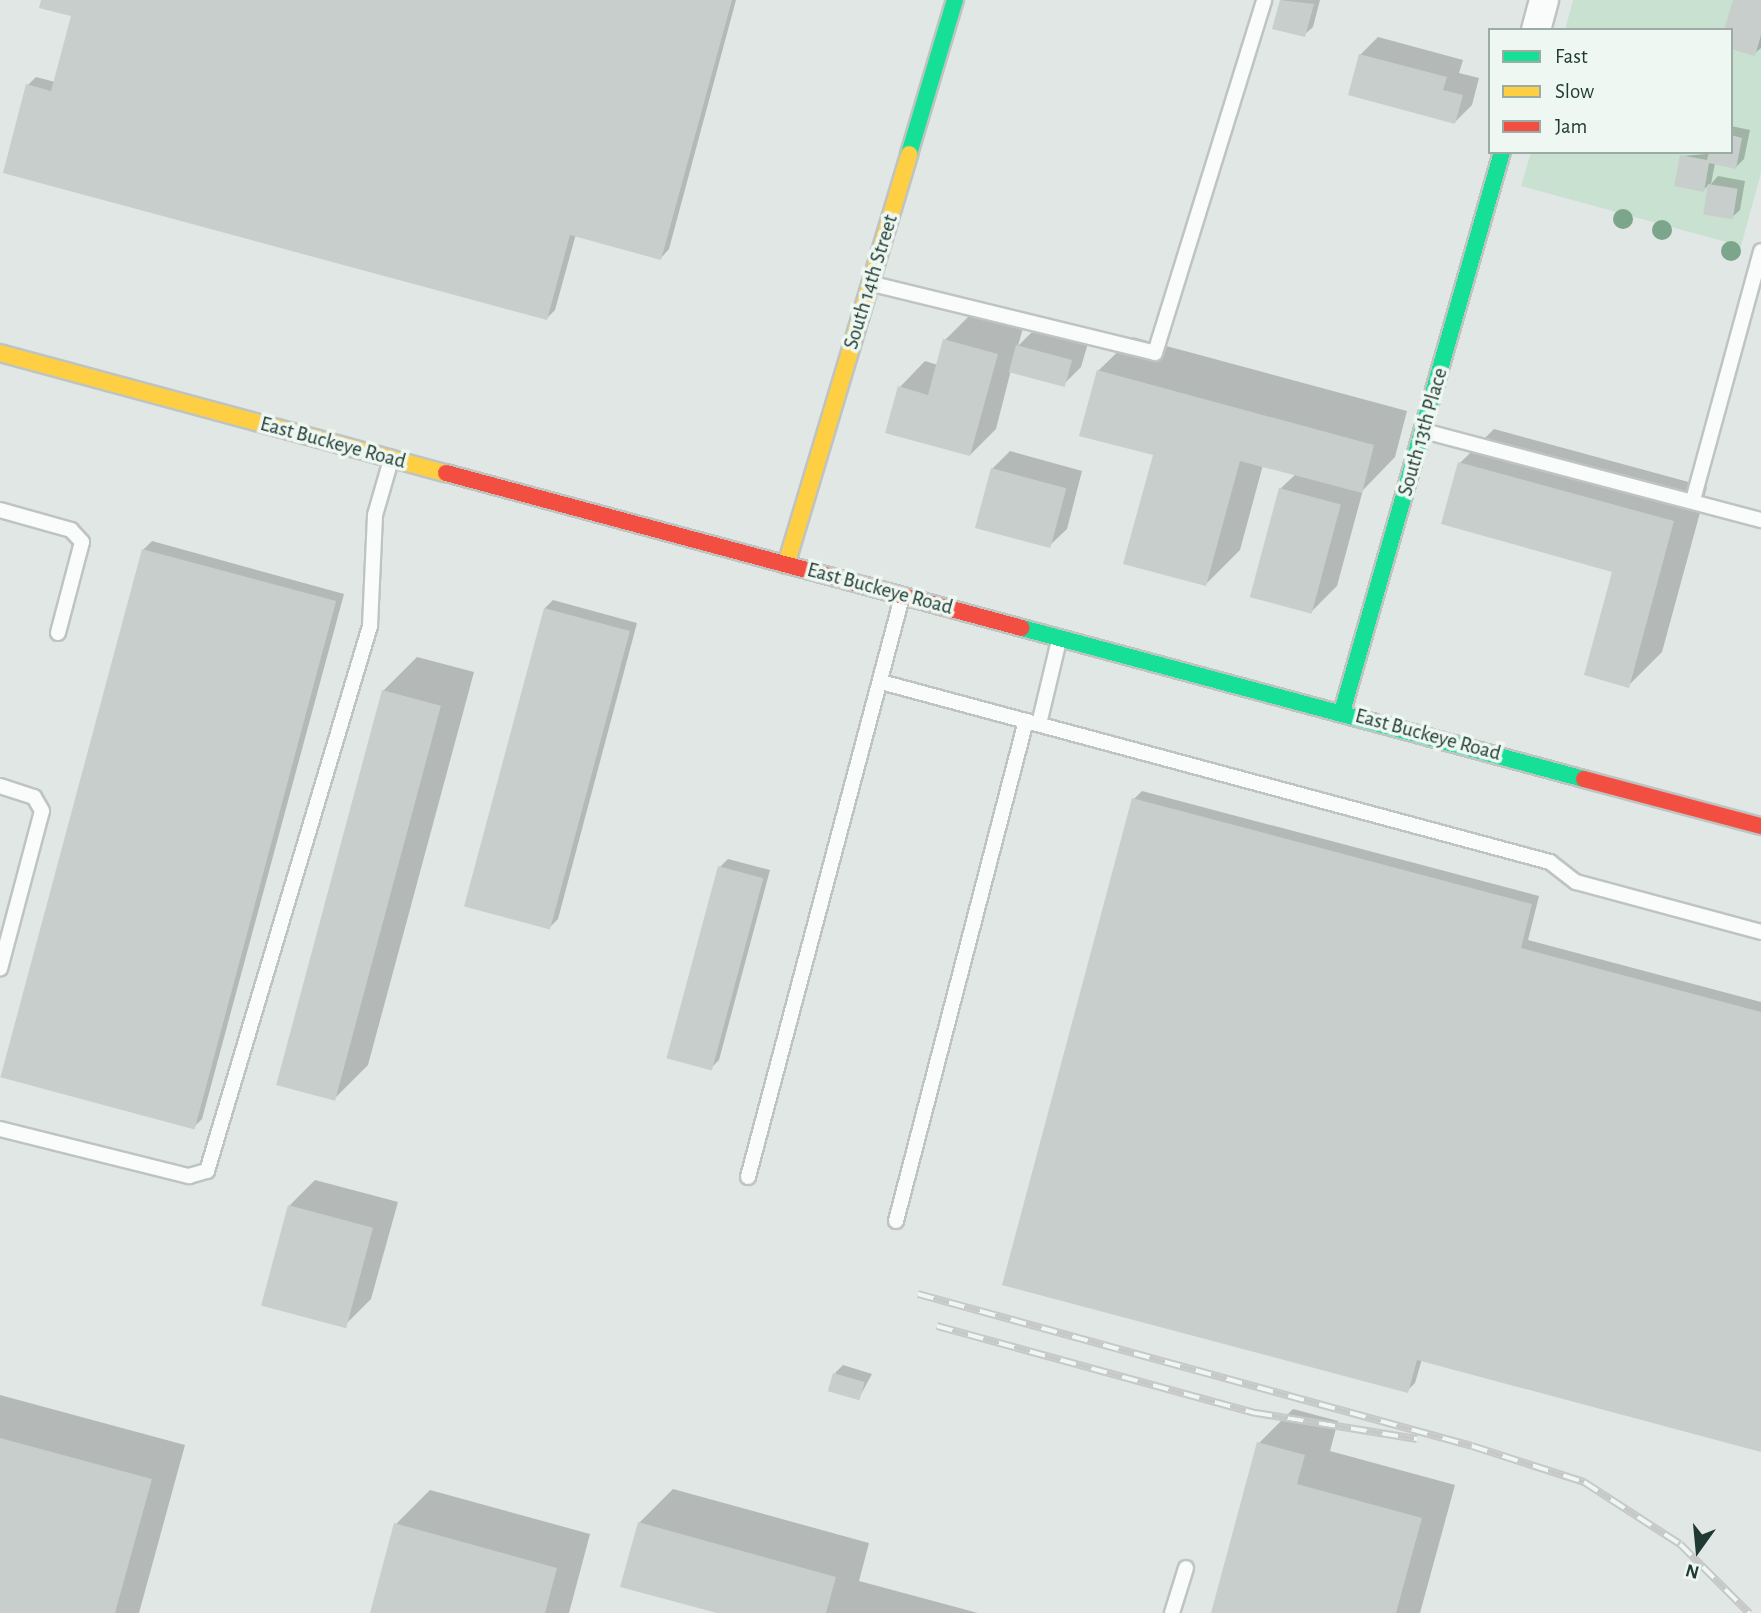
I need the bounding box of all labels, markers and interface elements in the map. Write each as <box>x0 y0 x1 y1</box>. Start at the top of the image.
legend <box>1488 28 1733 154</box>
text: Fast <box>1555 46 1588 67</box>
text: Slow <box>1555 81 1594 102</box>
text: Jam <box>1555 116 1587 137</box>
street label: South 14th Street <box>839 212 903 352</box>
street label: South 13th Place <box>1393 365 1453 499</box>
street label: East Buckeye Road <box>257 411 409 475</box>
street label: East Buckeye Road <box>804 557 956 621</box>
street label: East Buckeye Road <box>1352 703 1504 767</box>
north arrow <box>1663 1515 1733 1585</box>
text: N <box>1684 1560 1701 1582</box>

